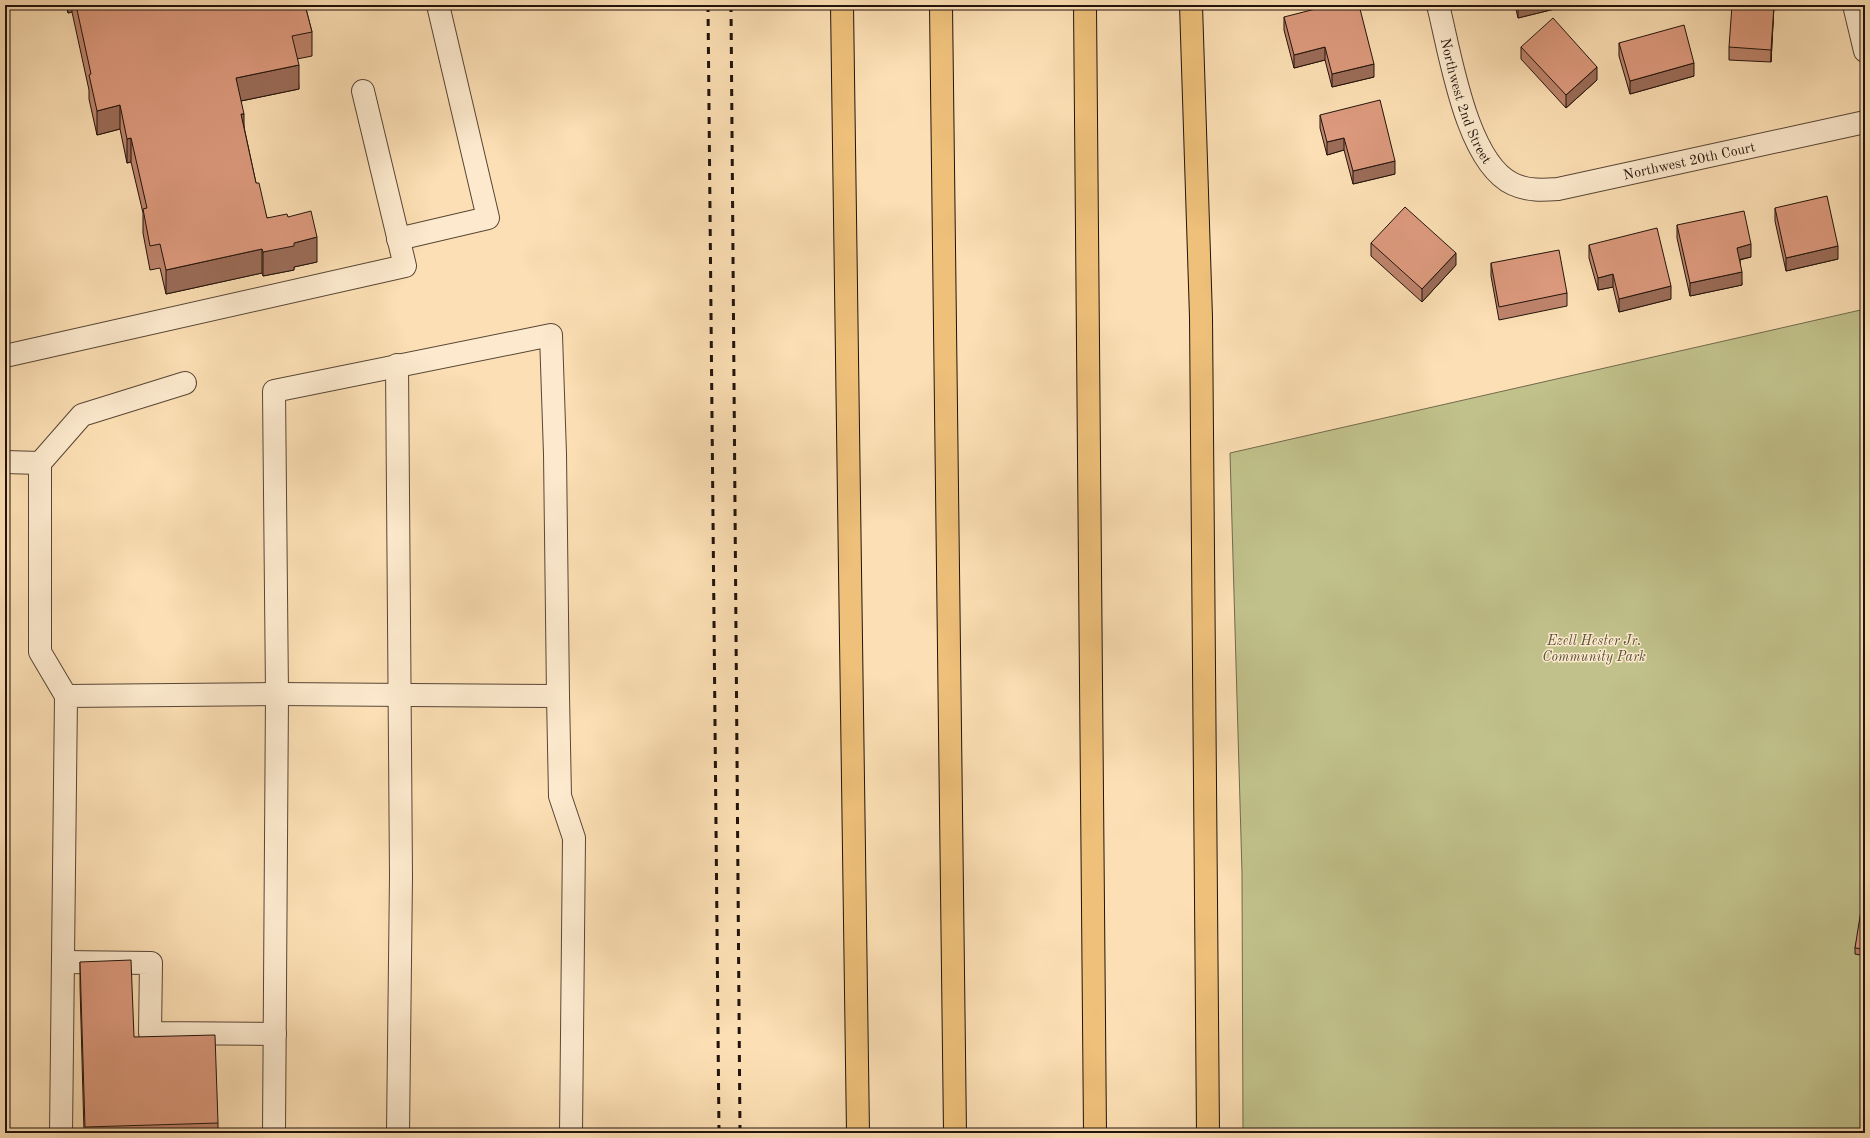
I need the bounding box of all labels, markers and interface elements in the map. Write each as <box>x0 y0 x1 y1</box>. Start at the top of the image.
street label: Northwest 2nd Street <box>1438 37 1494 167</box>
street label: Northwest 20th Court <box>1622 140 1757 183</box>
park label: Ezell Hester Jr. Community Park <box>1542 634 1646 665</box>

